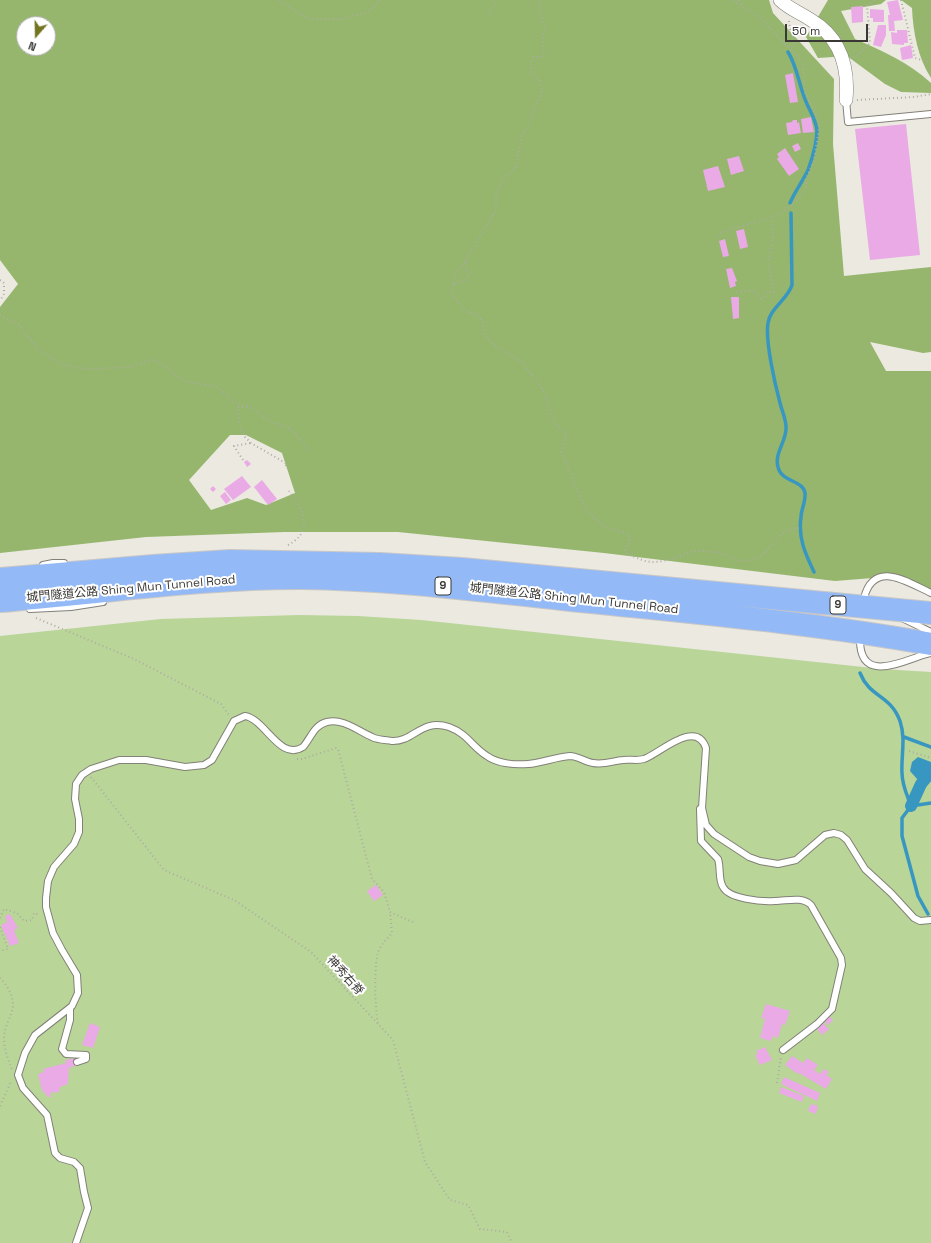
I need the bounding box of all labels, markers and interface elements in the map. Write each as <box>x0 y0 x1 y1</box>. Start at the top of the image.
north arrow <box>16 16 56 56</box>
scale bar <box>787 16 870 42</box>
text: 50 m <box>792 23 820 39</box>
text: N <box>26 38 38 54</box>
street label: 城門隧道公路 Shing Mun Tunnel Road <box>26 573 236 605</box>
road number: 9 <box>435 577 451 595</box>
street label: 城門隧道公路 Shing Mun Tunnel Road <box>469 581 679 617</box>
road number: 9 <box>830 596 846 614</box>
street label: 神秀右脊 <box>324 953 366 999</box>

